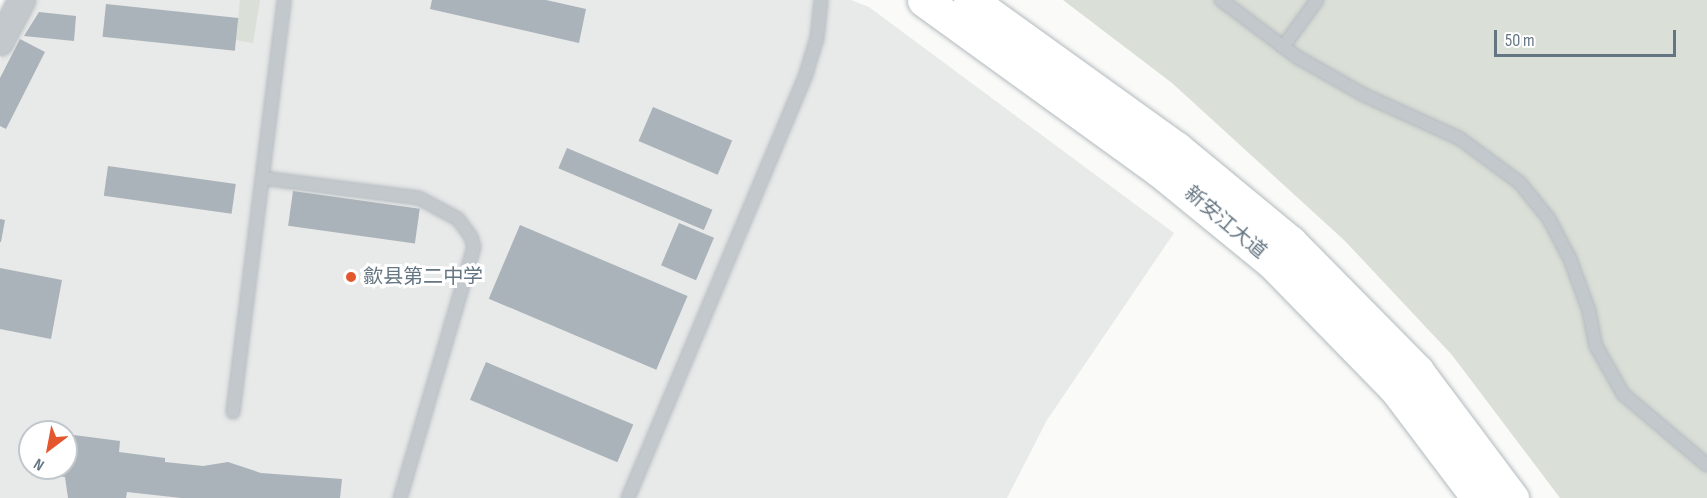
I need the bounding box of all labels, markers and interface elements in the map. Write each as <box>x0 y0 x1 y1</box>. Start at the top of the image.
scale bar <box>1497 18 1678 56</box>
text: 50 m <box>1505 30 1535 51</box>
street label: 新安江大道 <box>1179 182 1271 264</box>
place label: 歙县第二中学 <box>363 265 483 289</box>
marker: 歙县第二中学 <box>344 270 358 284</box>
north arrow <box>18 420 78 480</box>
text: N <box>31 454 48 474</box>

